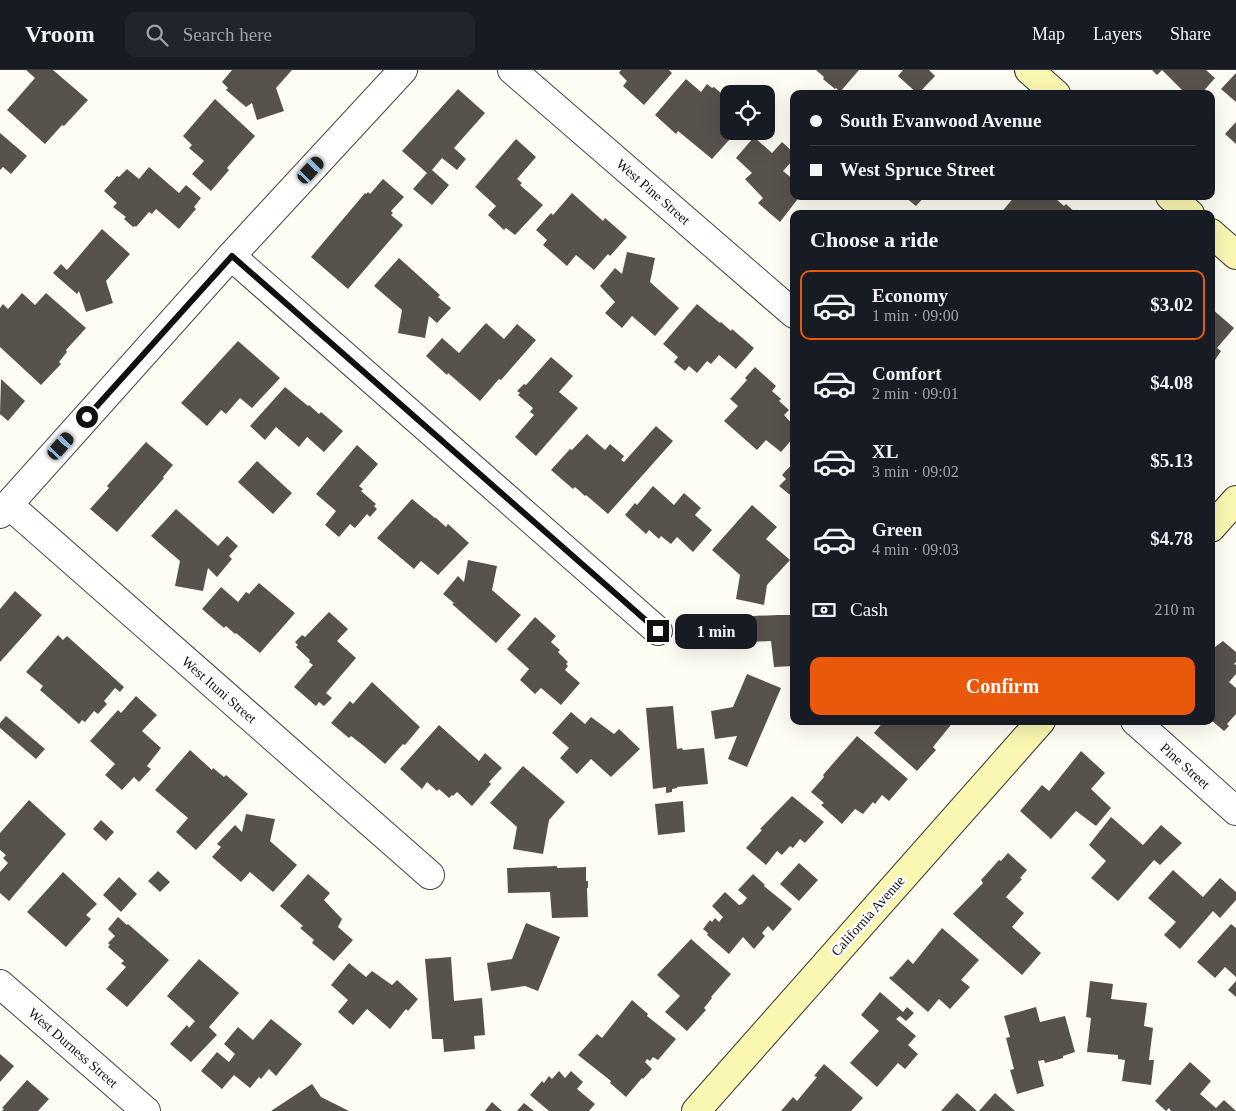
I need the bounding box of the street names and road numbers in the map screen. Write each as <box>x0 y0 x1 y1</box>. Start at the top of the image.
street label: West Pine Street <box>613 156 693 228</box>
street label: West Ituni Street <box>179 654 259 726</box>
street label: Pine Street <box>1157 740 1213 792</box>
street label: California Avenue <box>828 873 908 959</box>
street label: West Durness Street <box>25 1005 121 1091</box>

